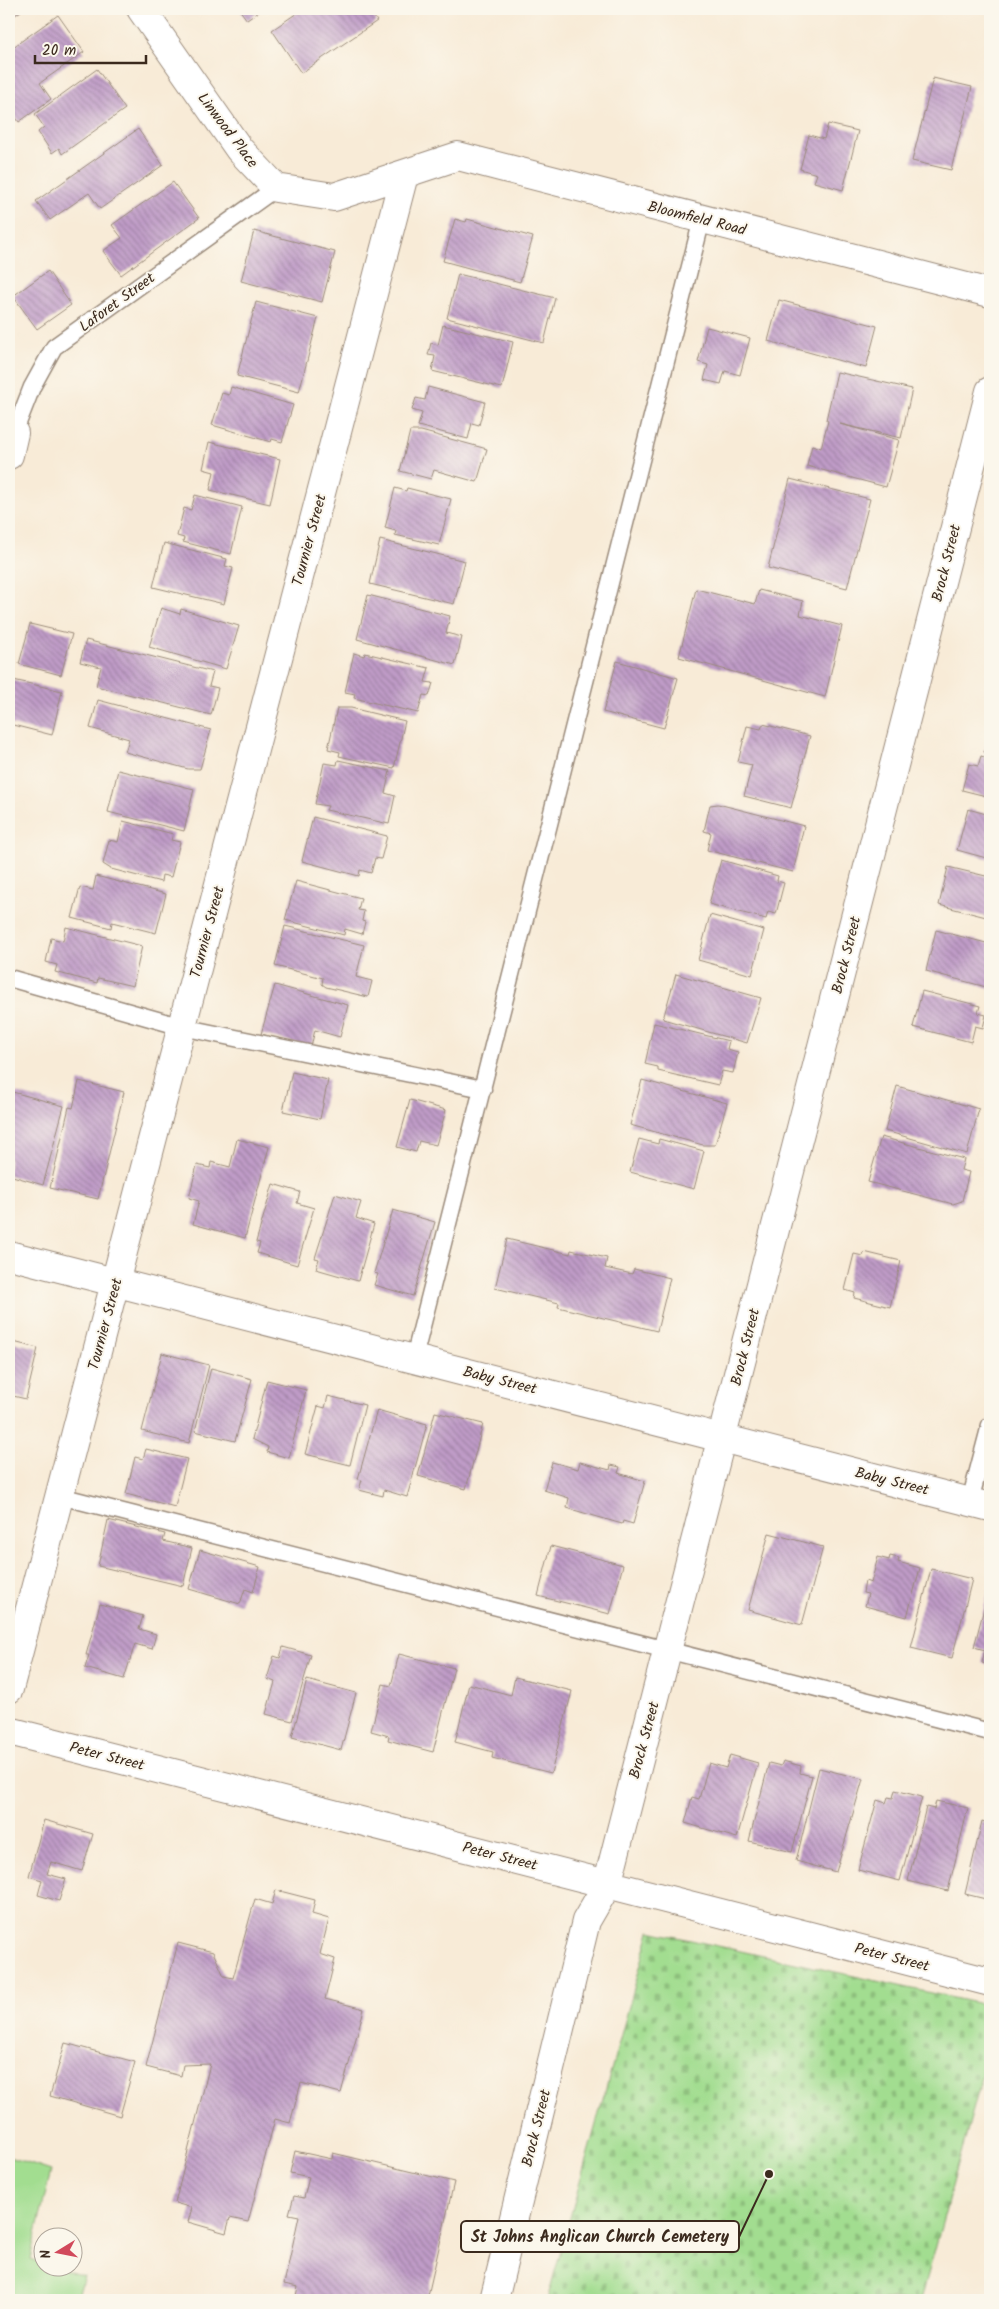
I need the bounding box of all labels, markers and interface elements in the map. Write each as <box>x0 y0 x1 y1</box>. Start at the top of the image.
scale bar <box>35 32 146 64</box>
text: 20 m <box>42 39 76 63</box>
street label: Linwood Place <box>191 88 264 174</box>
street label: Bloomfield Road <box>645 195 749 243</box>
street label: Laforet Street <box>74 267 161 339</box>
street label: Tournier Street <box>286 491 334 589</box>
street label: Brock Street <box>926 522 968 605</box>
street label: Tournier Street <box>184 883 232 981</box>
street label: Brock Street <box>826 914 868 997</box>
street label: Tournier Street <box>82 1275 130 1373</box>
street label: Brock Street <box>725 1306 767 1389</box>
street label: Baby Street <box>460 1360 540 1402</box>
street label: Baby Street <box>852 1461 932 1503</box>
street label: Brock Street <box>623 1699 667 1782</box>
street label: Peter Street <box>67 1736 147 1778</box>
street label: Peter Street <box>460 1836 540 1878</box>
street label: Peter Street <box>852 1937 932 1979</box>
street label: Brock Street <box>516 2087 558 2170</box>
callout: St Johns Anglican Church Cemetery <box>461 2221 739 2252</box>
text: St Johns Anglican Church Cemetery <box>471 2225 730 2250</box>
north arrow <box>32 2226 82 2276</box>
text: N <box>35 2248 58 2260</box>

